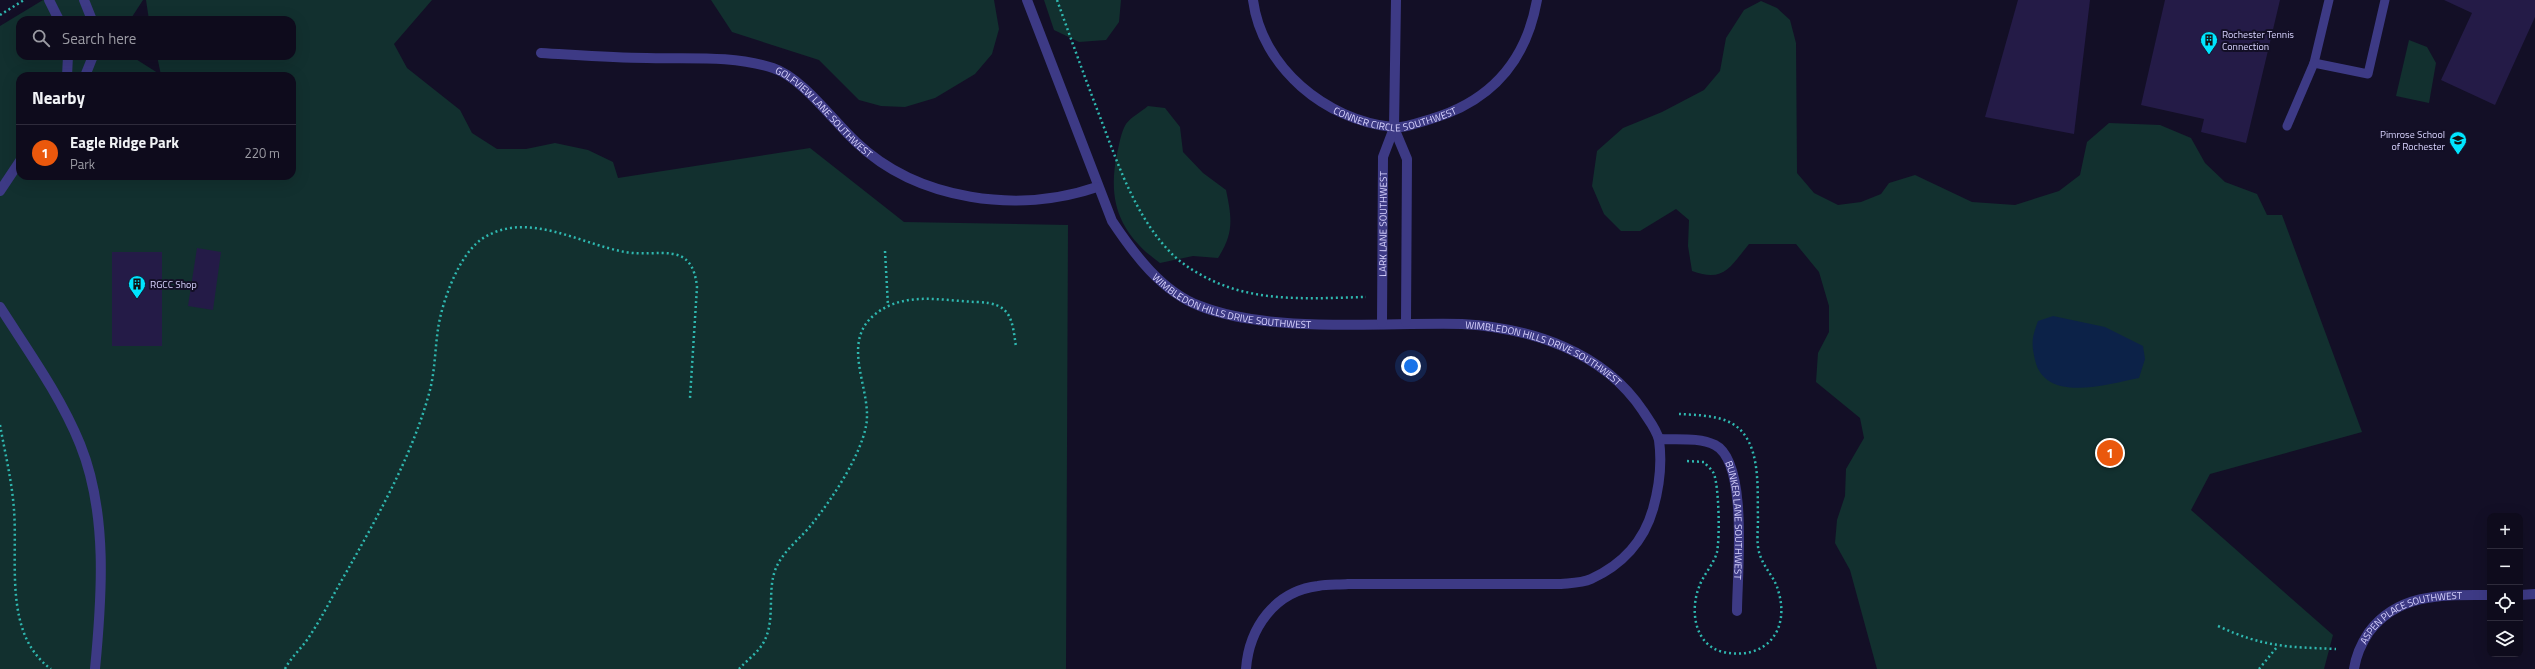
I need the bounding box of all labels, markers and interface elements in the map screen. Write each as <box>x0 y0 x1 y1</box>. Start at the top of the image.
search box <box>16 16 296 60</box>
icon: search <box>30 27 52 49</box>
text: Search here <box>62 27 136 50</box>
place label: Rochester Tennis Connection <box>2222 27 2294 54</box>
building icon: Rochester Tennis Connection <box>2199 30 2219 55</box>
street label: GOLFVIEW LANE SOUTHWEST <box>773 63 876 162</box>
text: Nearby <box>32 85 85 111</box>
street label: CONNER CIRCLE SOUTHWEST <box>1332 100 1460 114</box>
text: CONNER CIRCLE SOUTHWEST <box>1331 103 1460 135</box>
place label: Pimrose School of Rochester <box>2380 127 2446 154</box>
school or university icon: Pimrose School of Rochester <box>2448 130 2468 155</box>
text: Eagle Ridge Park <box>70 131 179 154</box>
text: 1 <box>41 143 49 163</box>
text: 220 m <box>244 143 280 163</box>
text: Park <box>70 154 95 174</box>
street label: LARK LANE SOUTHWEST <box>1375 170 1391 277</box>
street label: WIMBLEDON HILLS DRIVE SOUTHWEST <box>1149 270 1312 332</box>
building icon: RGCC Shop <box>127 274 147 299</box>
place label: RGCC Shop <box>150 277 197 292</box>
street label: WIMBLEDON HILLS DRIVE SOUTHWEST <box>1465 317 1625 390</box>
your location <box>1401 356 1421 376</box>
pin: 1 <box>2097 438 2123 468</box>
street label: BUNKER LANE SOUTHWEST <box>1721 458 1746 581</box>
map controls <box>2487 513 2523 657</box>
button: + <box>2487 513 2523 549</box>
button: − <box>2487 549 2523 585</box>
button: locate <box>2487 585 2523 621</box>
street label: ASPEN PLACE SOUTHWEST <box>2356 588 2463 647</box>
button: layers <box>2487 621 2523 657</box>

